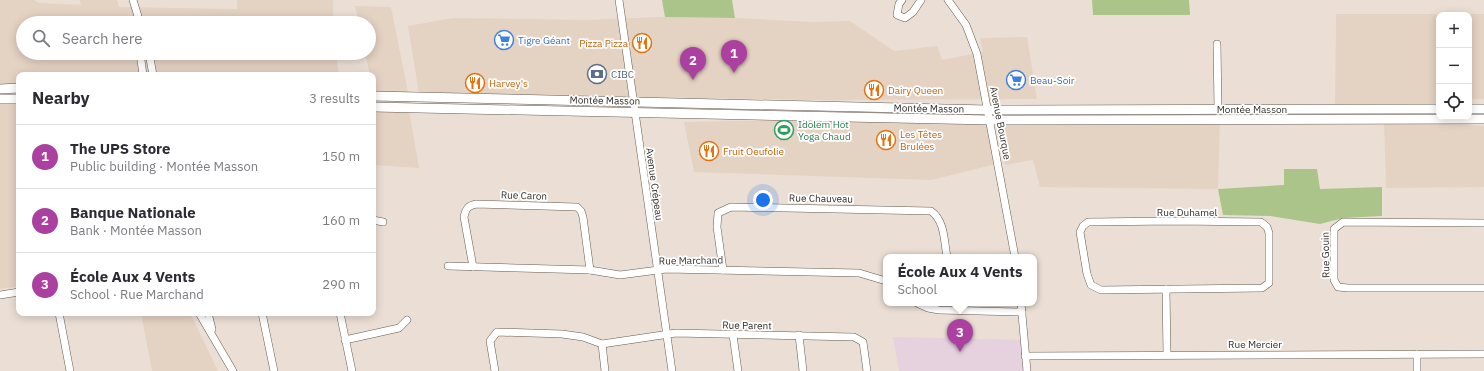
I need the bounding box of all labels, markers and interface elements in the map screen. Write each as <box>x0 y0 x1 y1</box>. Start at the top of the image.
map controls <box>1436 12 1472 120</box>
button: + <box>1436 12 1472 48</box>
search box <box>16 16 376 60</box>
icon: search <box>30 27 52 49</box>
text: Search here <box>62 29 142 48</box>
supermarket icon: Tigre Géant <box>493 29 515 51</box>
restaurant icon: Pizza Pizza <box>631 32 653 54</box>
place label: Tigre Géant <box>518 34 570 47</box>
place label: Pizza Pizza <box>579 37 629 50</box>
pin: 1 <box>721 40 747 73</box>
pin: 2 <box>680 47 706 80</box>
button: − <box>1436 48 1472 84</box>
bank icon: CIBC <box>586 63 608 85</box>
place label: CIBC <box>611 68 634 81</box>
supermarket icon: Beau-Soir <box>1005 69 1027 91</box>
restaurant icon: Harvey's <box>464 72 486 94</box>
place label: Beau-Soir <box>1030 74 1075 87</box>
place label: Harvey's <box>489 77 528 90</box>
restaurant icon: Dairy Queen <box>863 79 885 101</box>
place label: Dairy Queen <box>888 84 943 97</box>
button: locate <box>1436 84 1472 120</box>
street label: Avenue Bourque <box>987 85 1014 161</box>
text: Nearby <box>32 87 90 109</box>
text: 3 results <box>309 90 360 107</box>
street label: Montée Masson <box>570 93 640 108</box>
street label: Montée Masson <box>894 101 964 116</box>
street label: Montée Masson <box>1217 103 1287 116</box>
place label: Idolem Hot Yoga Chaud <box>798 118 851 143</box>
sports icon: Idolem Hot Yoga Chaud <box>773 119 795 141</box>
place label: Les Têtes Brulées <box>900 128 942 153</box>
restaurant icon: Les Têtes Brulées <box>875 129 897 151</box>
text: The UPS Store <box>70 139 171 158</box>
restaurant icon: Fruit Oeufolie <box>698 140 720 162</box>
place label: Fruit Oeufolie <box>723 145 784 158</box>
street label: Avenue Crépeau <box>643 147 666 221</box>
text: 1 <box>41 148 49 165</box>
text: 150 m <box>322 148 360 165</box>
text: Public building · Montée Masson <box>70 158 258 175</box>
street label: Rue Caron <box>501 188 547 203</box>
your location <box>753 190 773 210</box>
street label: Rue Chauveau <box>789 191 853 206</box>
text: Banque Nationale <box>70 203 196 222</box>
street label: Rue Duhamel <box>1157 206 1217 219</box>
text: 2 <box>41 212 49 229</box>
text: 160 m <box>322 212 360 229</box>
text: Bank · Montée Masson <box>70 222 202 239</box>
street label: Rue Gouin <box>1319 232 1332 278</box>
street label: Rue Marchand <box>659 253 723 268</box>
popup <box>883 254 1037 306</box>
text: École Aux 4 Vents <box>897 262 1023 281</box>
text: École Aux 4 Vents <box>70 267 195 286</box>
text: 3 <box>41 276 49 293</box>
text: 290 m <box>322 276 360 293</box>
text: School <box>897 281 937 298</box>
text: School · Rue Marchand <box>70 286 204 303</box>
street label: Rue Parent <box>722 319 772 332</box>
pin: 3 <box>947 319 973 352</box>
street label: Rue Mercier <box>1228 338 1282 351</box>

